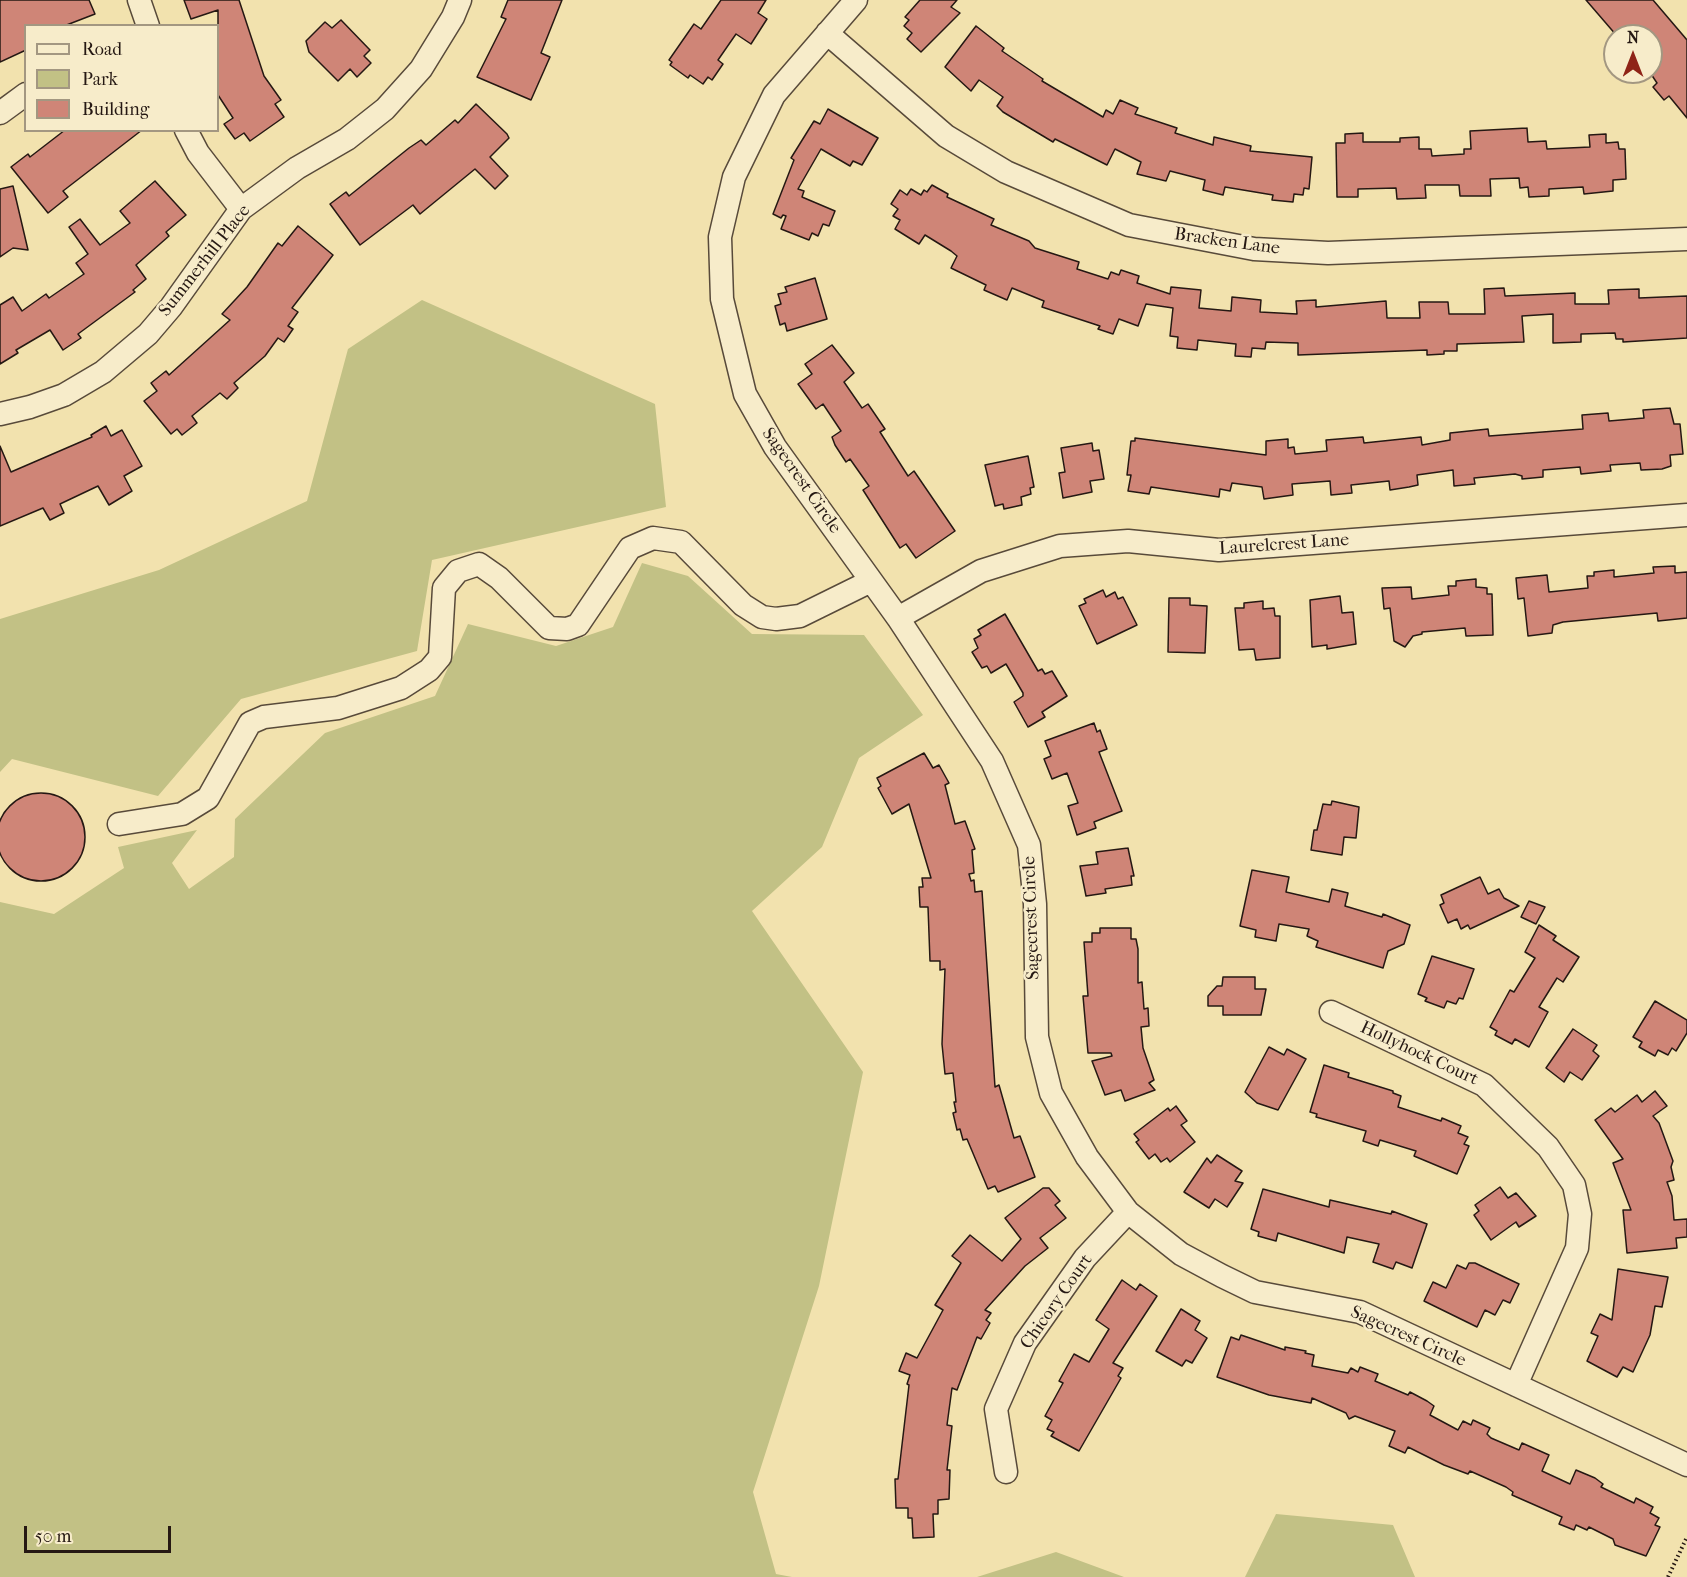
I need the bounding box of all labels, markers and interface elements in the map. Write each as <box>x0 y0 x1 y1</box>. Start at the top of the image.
legend <box>24 24 219 132</box>
north arrow <box>1603 24 1663 84</box>
text: N <box>1627 28 1639 47</box>
text: Road <box>82 39 122 60</box>
text: Park <box>82 69 118 90</box>
text: Building <box>82 99 149 120</box>
street label: Summerhill Place <box>155 201 255 321</box>
street label: Bracken Lane <box>1173 224 1281 260</box>
street label: Sagecrest Circle <box>757 424 845 538</box>
street label: Laurelcrest Lane <box>1218 530 1350 560</box>
street label: Sagecrest Circle <box>1019 856 1045 980</box>
street label: Hollyhock Court <box>1357 1017 1481 1091</box>
street label: Chicory Court <box>1016 1250 1098 1354</box>
street label: Sagecrest Circle <box>1347 1302 1469 1372</box>
scale bar <box>27 1514 174 1552</box>
text: 50 m <box>35 1526 71 1547</box>

